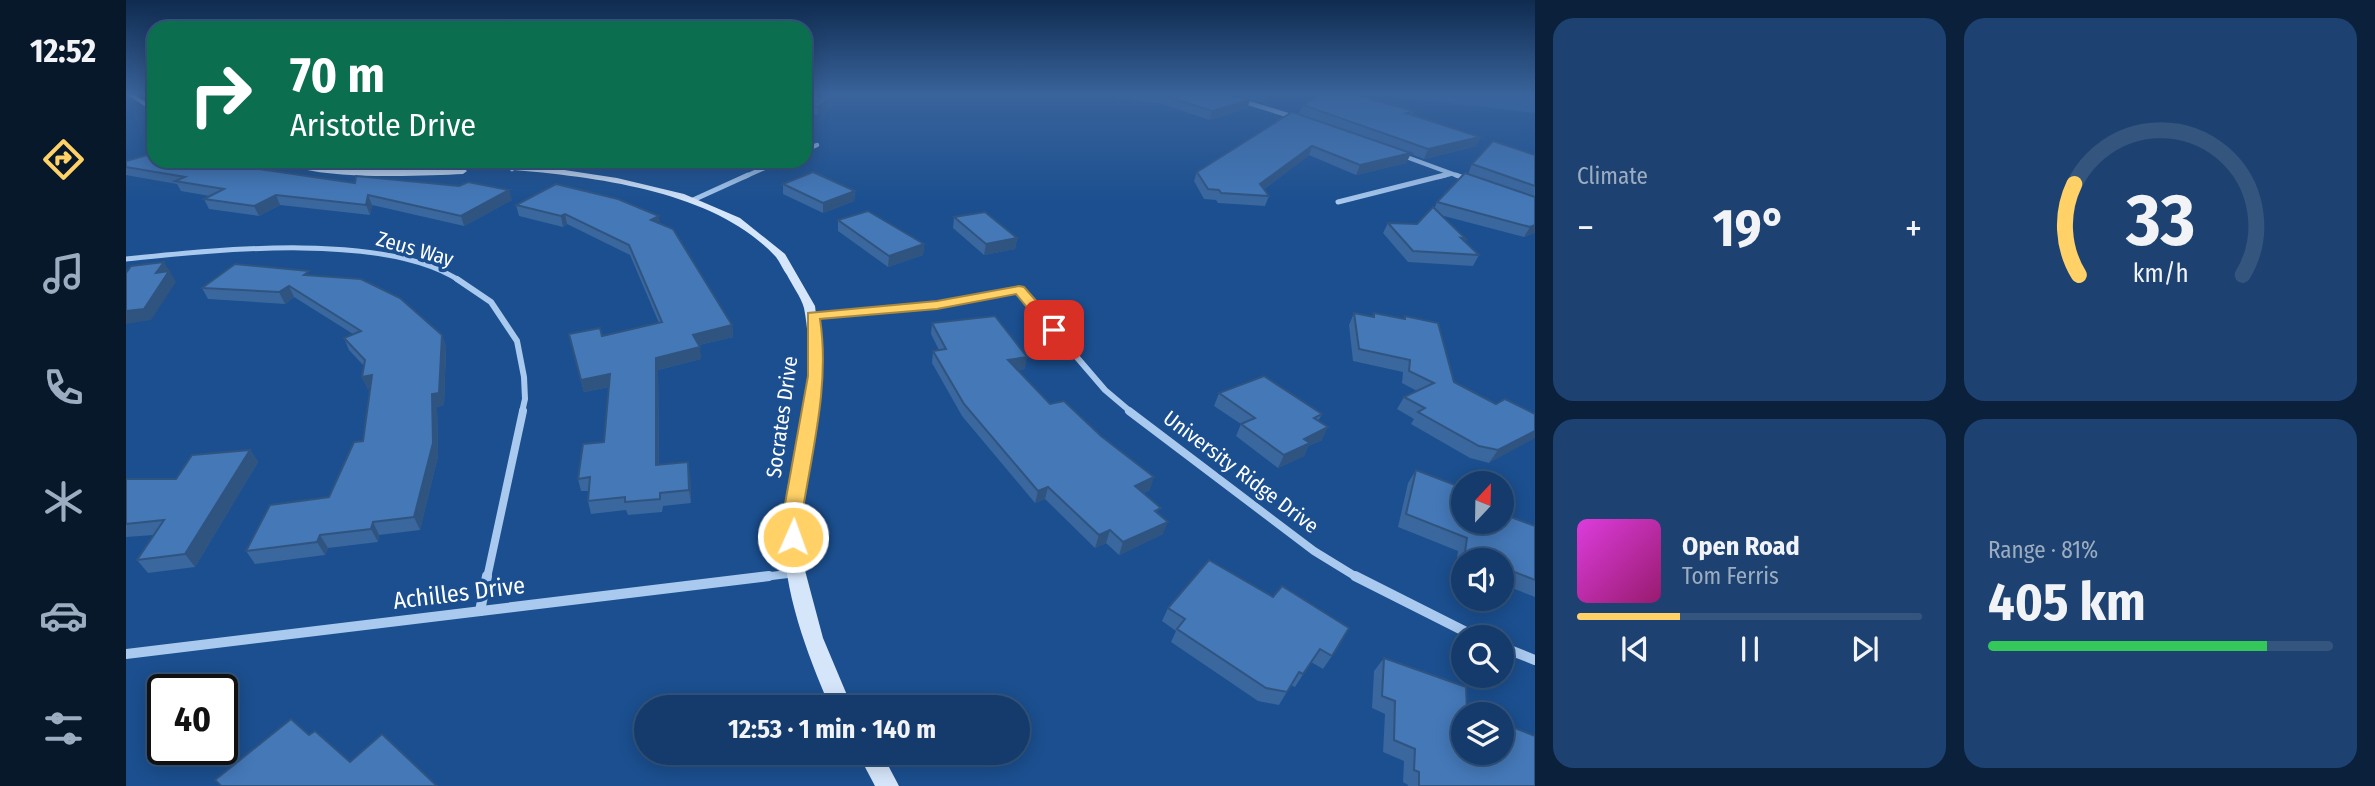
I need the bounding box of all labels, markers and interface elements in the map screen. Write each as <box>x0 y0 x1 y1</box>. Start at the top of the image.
text: 12:52 <box>30 32 96 70</box>
text: 70 m <box>290 46 385 105</box>
icon: right <box>175 49 266 140</box>
text: Aristotle Drive <box>290 106 476 144</box>
icon: directions <box>39 135 88 184</box>
text: Climate <box>1577 162 1648 190</box>
text: 33 <box>2125 178 2195 265</box>
text: 19° <box>1713 197 1786 260</box>
text: − <box>1577 205 1594 251</box>
text: + <box>1905 205 1922 251</box>
street label: Zeus Way <box>373 226 457 273</box>
icon: music <box>39 249 88 298</box>
text: km/h <box>2133 259 2188 289</box>
pin <box>1024 300 1084 360</box>
icon: arrive <box>1035 311 1073 349</box>
street label: Socrates Drive <box>761 354 803 480</box>
icon: phone <box>39 363 88 412</box>
street label: University Ridge Drive <box>1158 405 1324 539</box>
north arrow <box>1451 471 1514 534</box>
map controls <box>1451 471 1514 765</box>
icon: climate <box>39 477 88 526</box>
position arrow <box>756 500 830 574</box>
text: Open Road <box>1682 531 1800 562</box>
text: Range · 81% <box>1988 536 2098 564</box>
button: sound <box>1451 548 1514 611</box>
text: Tom Ferris <box>1682 562 1779 590</box>
street label: Achilles Drive <box>391 571 527 615</box>
text: 405 km <box>1988 571 2146 634</box>
icon: car <box>39 591 88 640</box>
button: search <box>1451 625 1514 688</box>
icon: previous <box>1616 630 1654 668</box>
icon: pause <box>1731 630 1769 668</box>
icon: next <box>1846 630 1884 668</box>
speed limit sign: 40 <box>147 674 238 765</box>
button: layers <box>1451 702 1514 765</box>
icon: filters <box>39 704 88 753</box>
text: 12:53 · 1 min · 140 m <box>728 714 936 745</box>

